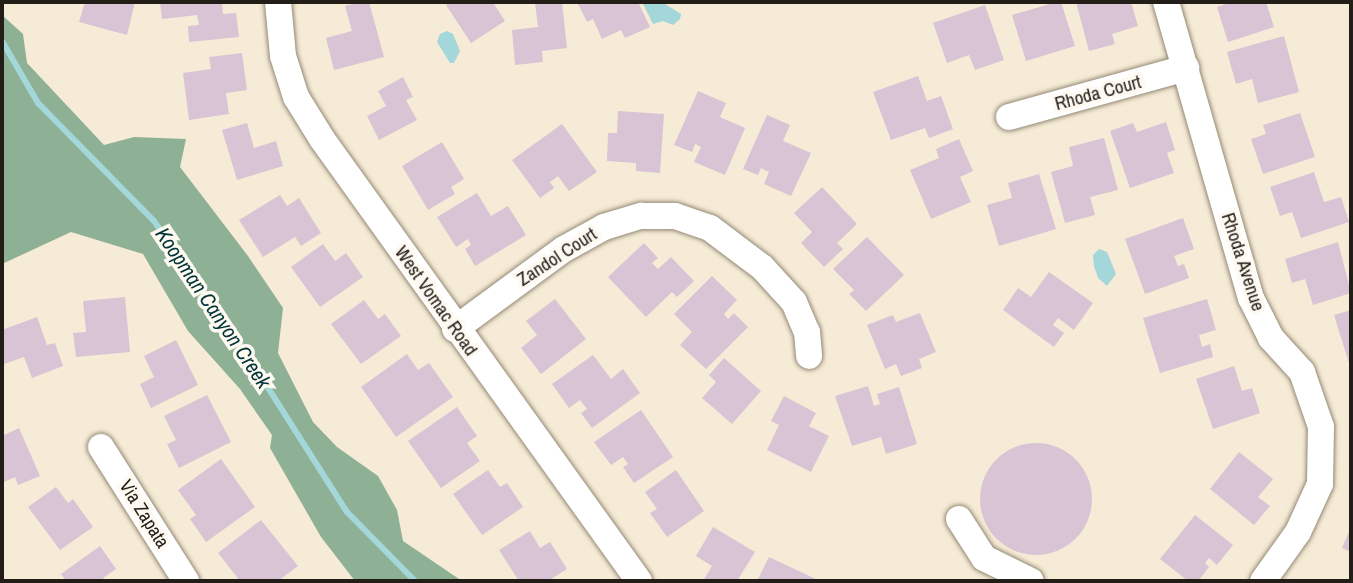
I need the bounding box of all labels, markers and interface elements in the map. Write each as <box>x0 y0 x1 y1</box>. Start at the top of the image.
street label: Rhoda Court <box>1052 71 1144 115</box>
street label: Rhoda Avenue <box>1216 210 1270 314</box>
water label: Koopman Canyon Creek <box>150 223 276 393</box>
street label: Zandol Court <box>513 223 601 291</box>
street label: West Vomac Road <box>390 242 482 360</box>
street label: Via Zapata <box>114 476 174 552</box>

